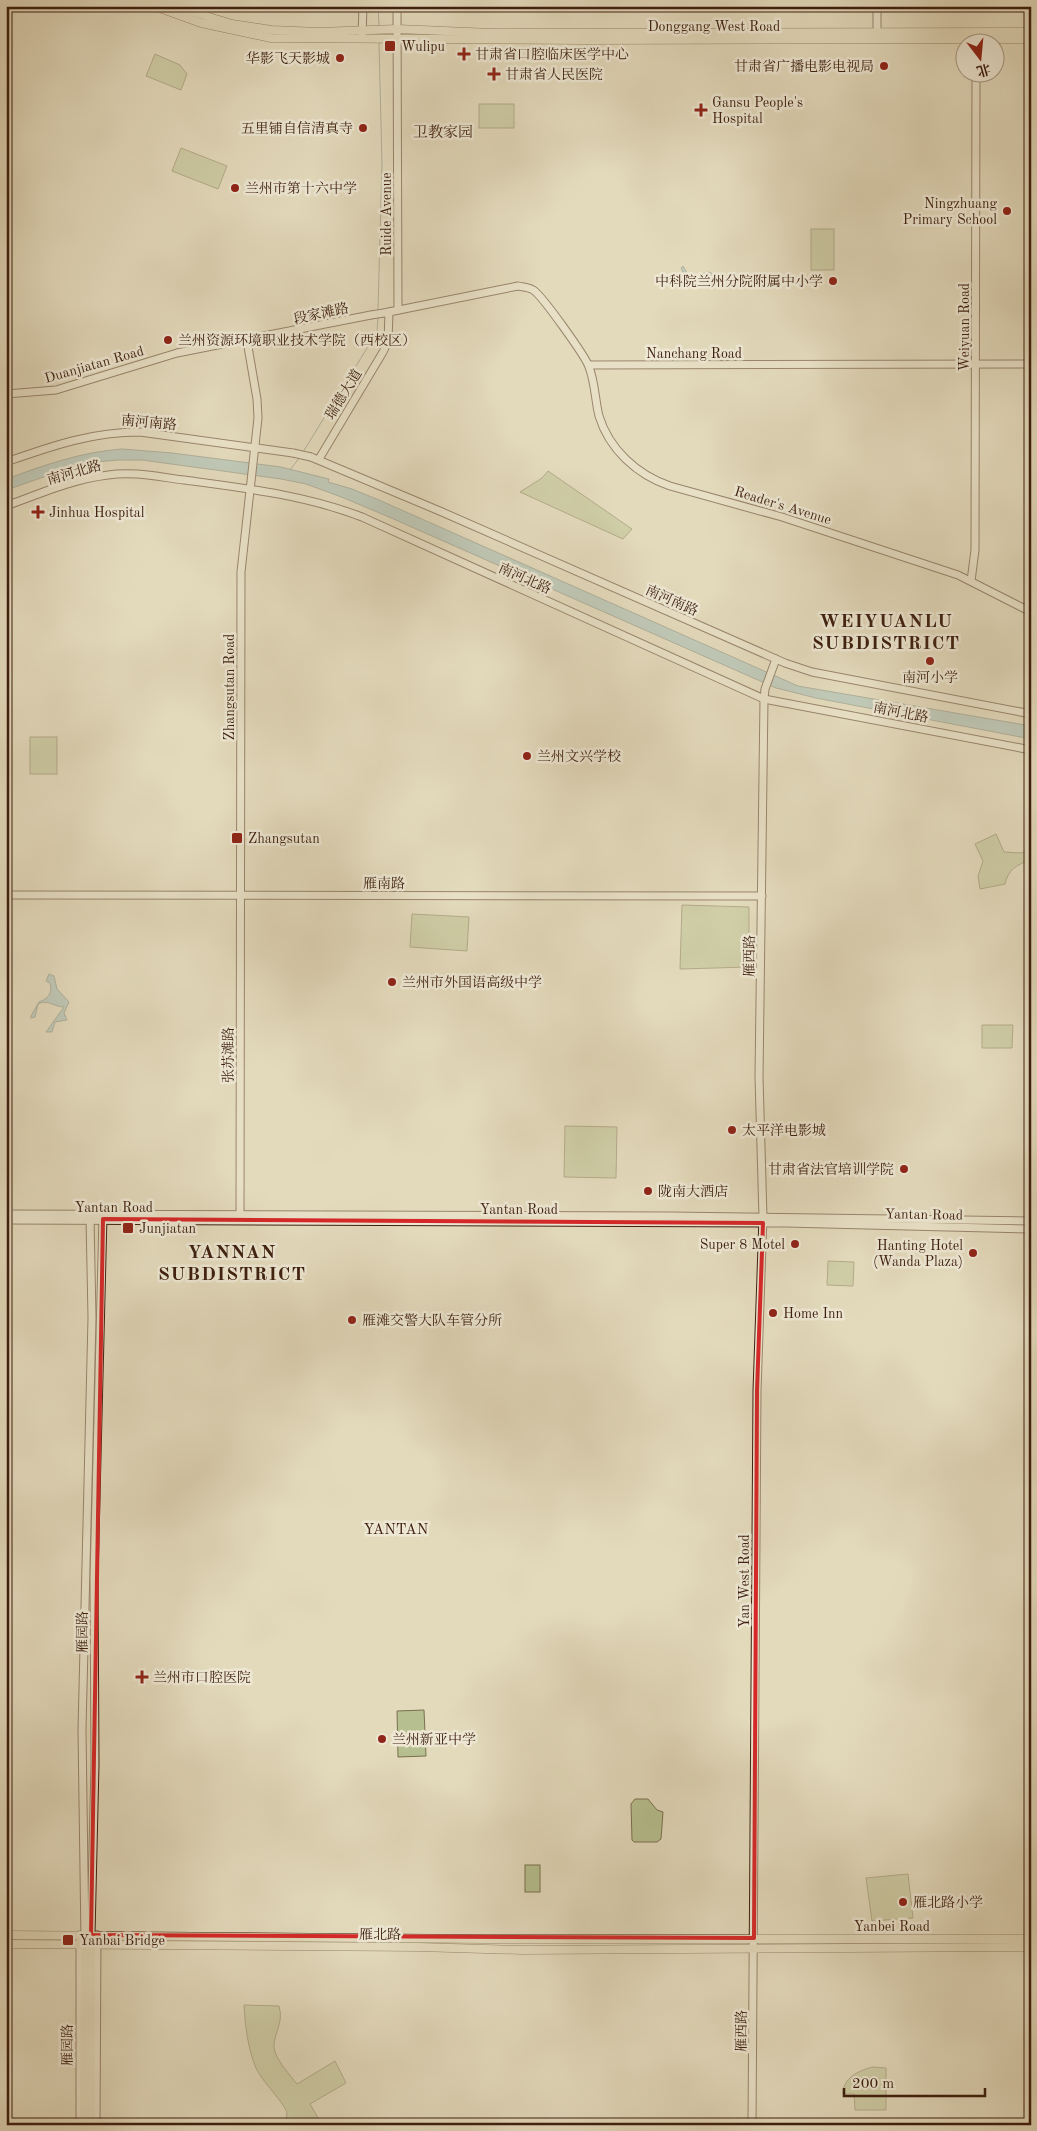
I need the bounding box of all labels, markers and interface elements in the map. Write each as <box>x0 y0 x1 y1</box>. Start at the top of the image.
street label: Donggang West Road <box>648 20 780 34</box>
north arrow <box>954 32 1004 82</box>
marker: Wulipu <box>383 39 397 53</box>
place label: Wulipu <box>401 40 446 54</box>
marker: 甘肃省口腔临床医学中心 <box>457 47 471 61</box>
place label: 甘肃省口腔临床医学中心 <box>475 47 629 62</box>
place label: 华影飞天影城 <box>246 51 330 66</box>
marker: 华影飞天影城 <box>334 52 346 64</box>
place label: 甘肃省广播电影电视局 <box>734 59 874 74</box>
marker: 甘肃省广播电影电视局 <box>878 60 890 72</box>
text: 北 <box>975 61 992 79</box>
marker: 甘肃省人民医院 <box>487 67 501 81</box>
place label: 甘肃省人民医院 <box>505 67 603 82</box>
place label: Gansu People's Hospital <box>712 96 803 126</box>
marker: Gansu People's Hospital <box>694 103 708 117</box>
place label: 五里铺自信清真寺 <box>241 121 353 136</box>
marker: 五里铺自信清真寺 <box>357 122 369 134</box>
district label: 卫教家园 <box>413 124 473 141</box>
street label: Ruide Avenue <box>380 172 394 256</box>
place label: 兰州市第十六中学 <box>245 181 357 196</box>
marker: 兰州市第十六中学 <box>229 182 241 194</box>
place label: Ningzhuang Primary School <box>903 197 997 227</box>
marker: Ningzhuang Primary School <box>1001 205 1013 217</box>
place label: 中科院兰州分院附属中小学 <box>655 274 823 289</box>
marker: 中科院兰州分院附属中小学 <box>827 275 839 287</box>
street label: Weiyuan Road <box>958 283 972 371</box>
street label: 段家滩路 <box>292 300 350 327</box>
place label: 兰州资源环境职业技术学院（西校区） <box>178 333 416 348</box>
marker: 兰州资源环境职业技术学院（西校区） <box>162 334 174 346</box>
street label: Duanjiatan Road <box>43 344 145 386</box>
street label: Nanchang Road <box>646 347 742 361</box>
street label: 瑞德大道 <box>322 367 365 422</box>
street label: 南河南路 <box>120 413 178 432</box>
street label: 南河北路 <box>45 458 103 487</box>
street label: Reader's Avenue <box>733 485 833 527</box>
marker: Jinhua Hospital <box>31 505 45 519</box>
place label: Jinhua Hospital <box>49 506 145 520</box>
street label: 南河北路 <box>496 560 553 597</box>
street label: 南河南路 <box>643 582 700 619</box>
district label: WEIYUANLU SUBDISTRICT <box>812 613 960 654</box>
street label: Zhangsutan Road <box>223 634 237 740</box>
marker: 南河小学 <box>924 655 936 667</box>
place label: 南河小学 <box>902 670 958 685</box>
street label: 南河北路 <box>872 700 930 725</box>
place label: 兰州文兴学校 <box>537 749 621 764</box>
marker: 兰州文兴学校 <box>521 750 533 762</box>
marker: Zhangsutan <box>230 831 244 845</box>
place label: Zhangsutan <box>248 832 320 846</box>
street label: 雁南路 <box>363 876 405 891</box>
street label: 雁西路 <box>742 935 757 977</box>
place label: 兰州市外国语高级中学 <box>402 975 542 990</box>
marker: 兰州市外国语高级中学 <box>386 976 398 988</box>
street label: 张苏滩路 <box>221 1027 236 1083</box>
place label: 太平洋电影城 <box>742 1123 826 1138</box>
marker: 太平洋电影城 <box>726 1124 738 1136</box>
place label: 甘肃省法官培训学院 <box>768 1162 894 1177</box>
marker: 甘肃省法官培训学院 <box>898 1163 910 1175</box>
place label: 陇南大酒店 <box>658 1184 728 1199</box>
marker: 陇南大酒店 <box>642 1185 654 1197</box>
street label: Yantan Road <box>75 1201 153 1215</box>
street label: Yantan Road <box>480 1203 558 1217</box>
street label: Yantan Road <box>885 1207 963 1223</box>
marker: Junjiatan <box>121 1221 135 1235</box>
place label: Junjiatan <box>139 1222 197 1236</box>
place label: Super 8 Motel <box>700 1238 785 1252</box>
marker: Super 8 Motel <box>789 1238 801 1250</box>
place label: Hanting Hotel (Wanda Plaza) <box>873 1239 963 1269</box>
district label: YANNAN SUBDISTRICT <box>158 1244 306 1285</box>
marker: Hanting Hotel (Wanda Plaza) <box>967 1247 979 1259</box>
marker: Home Inn <box>767 1307 779 1319</box>
place label: Home Inn <box>783 1307 844 1321</box>
place label: 雁滩交警大队车管分所 <box>362 1313 502 1328</box>
marker: 雁滩交警大队车管分所 <box>346 1314 358 1326</box>
district label: YANTAN <box>364 1523 429 1538</box>
street label: Yan West Road <box>738 1534 752 1628</box>
street label: 雁园路 <box>75 1611 90 1653</box>
marker: 兰州市口腔医院 <box>135 1670 149 1684</box>
place label: 兰州市口腔医院 <box>153 1670 251 1685</box>
place label: 兰州新亚中学 <box>392 1732 476 1747</box>
marker: 兰州新亚中学 <box>376 1733 388 1745</box>
place label: 雁北路小学 <box>913 1895 983 1910</box>
marker: 雁北路小学 <box>897 1896 909 1908</box>
street label: Yanbei Road <box>854 1920 930 1934</box>
street label: 雁北路 <box>359 1927 401 1942</box>
marker: Yanbai Bridge <box>61 1933 75 1947</box>
place label: Yanbai Bridge <box>79 1934 165 1948</box>
street label: 雁西路 <box>734 2010 749 2052</box>
street label: 雁园路 <box>60 2024 75 2066</box>
scale bar <box>844 2066 986 2098</box>
text: 200 m <box>852 2077 894 2092</box>

